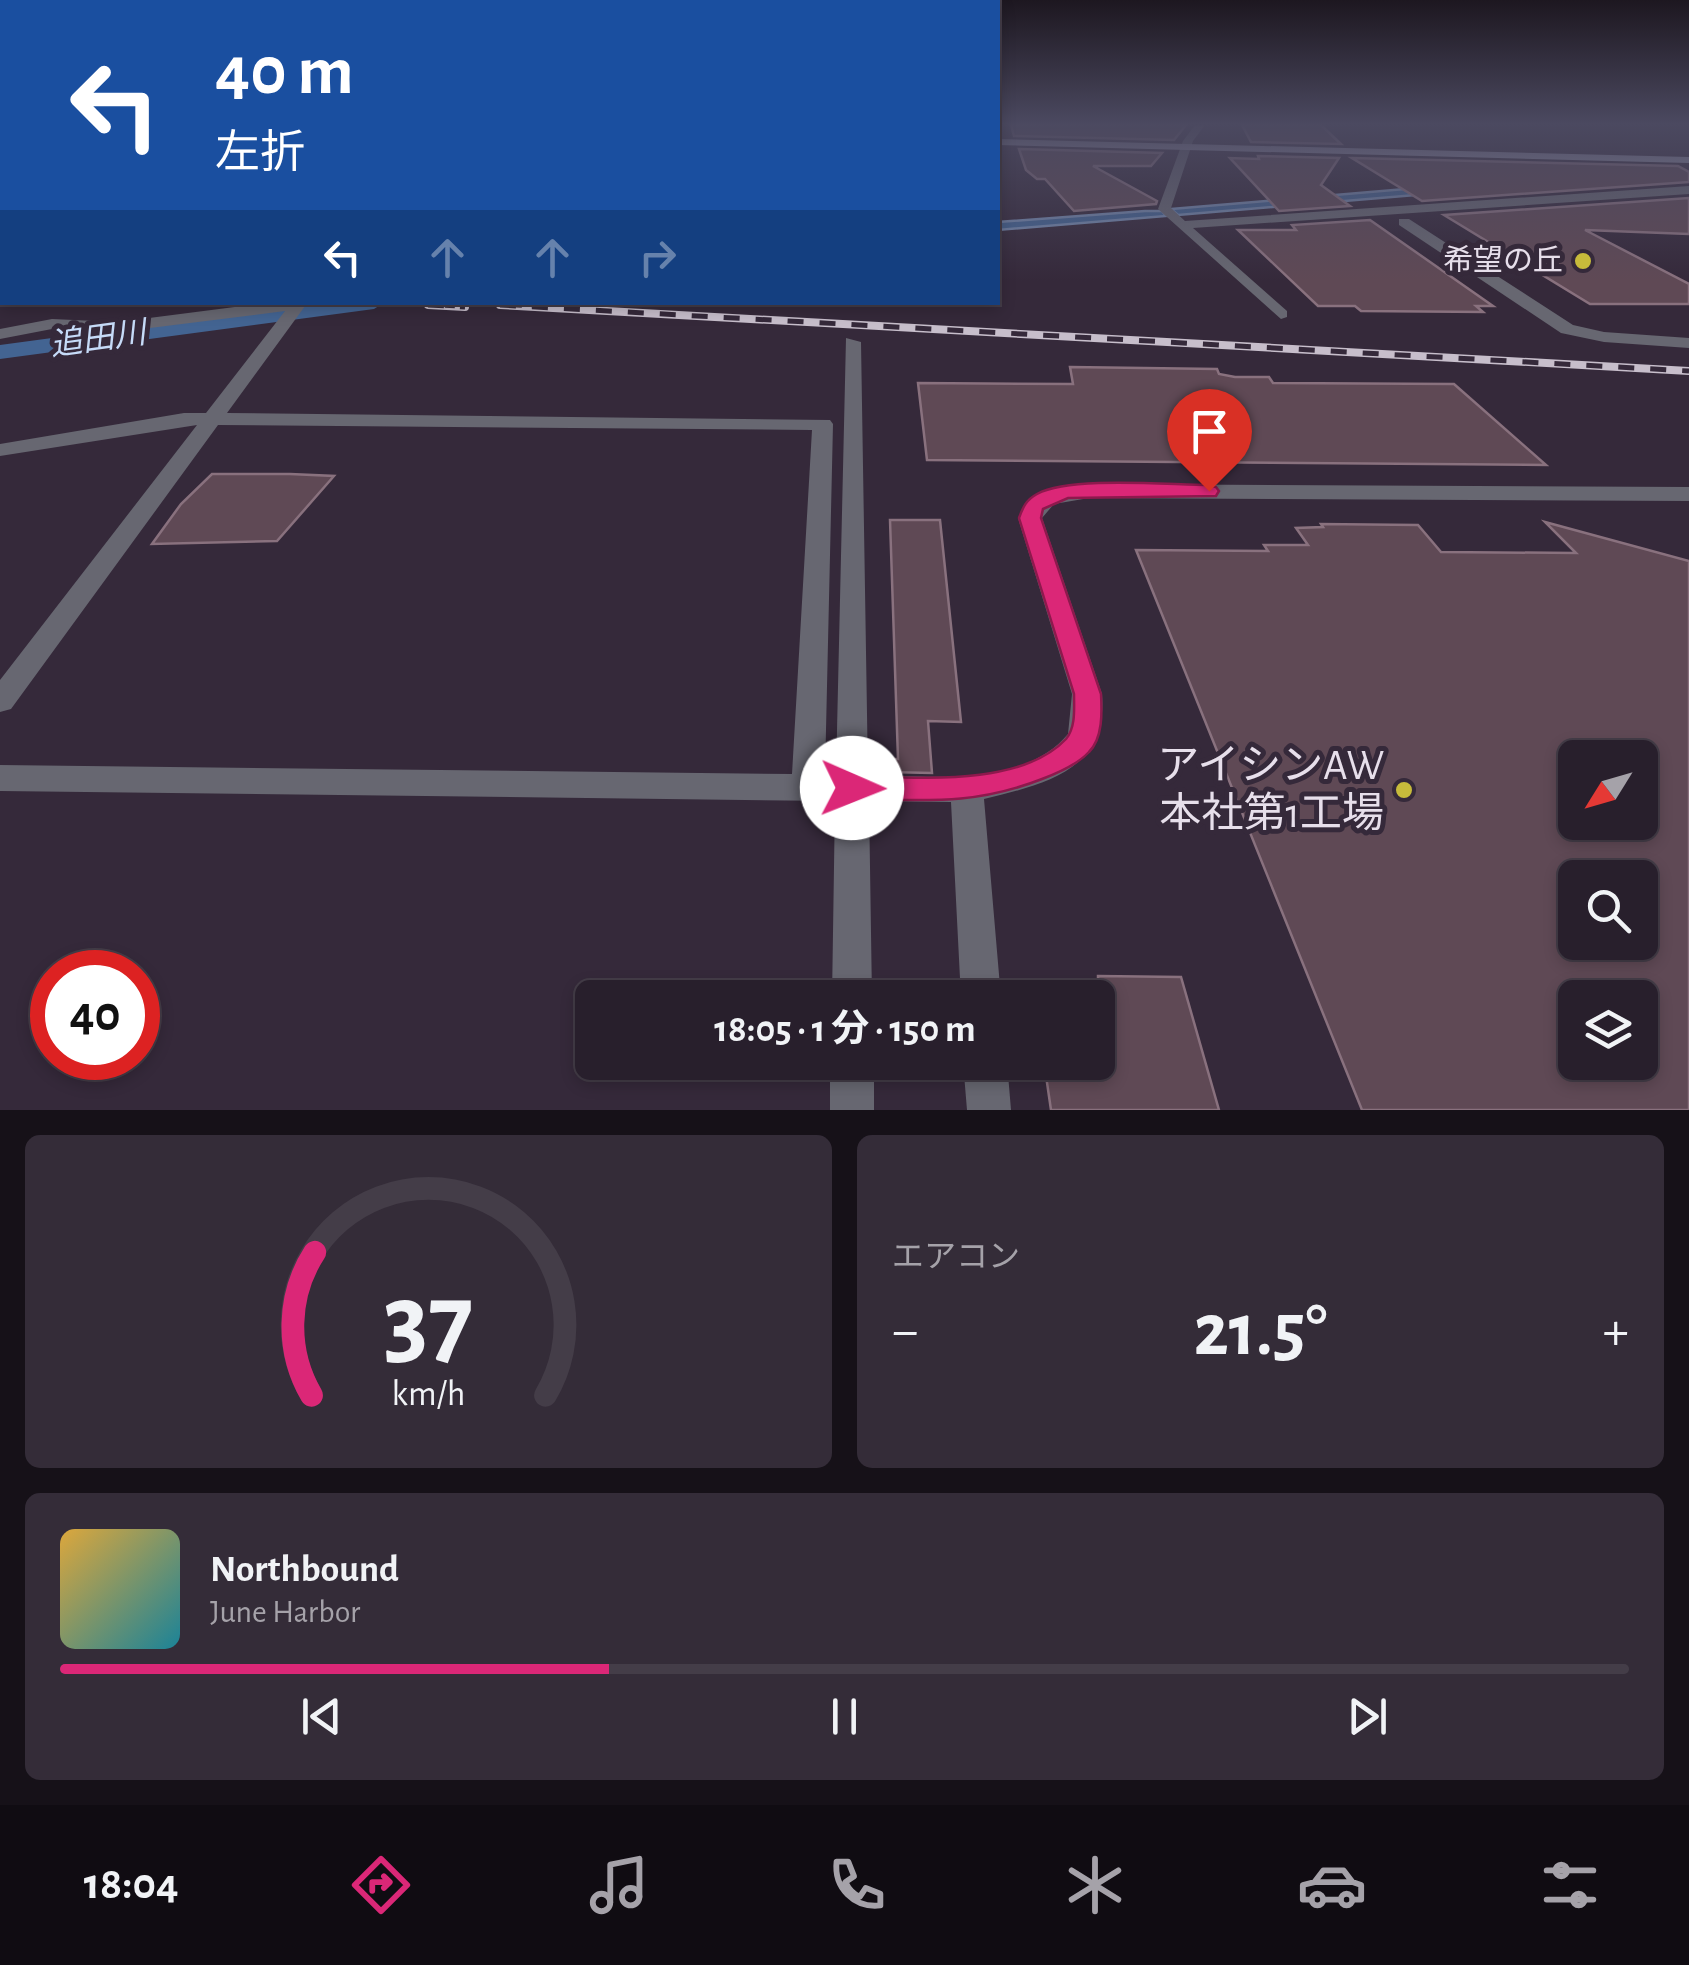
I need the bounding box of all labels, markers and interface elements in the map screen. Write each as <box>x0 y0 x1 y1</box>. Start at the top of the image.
text: 40 m <box>215 37 354 107</box>
icon: left <box>50 40 180 170</box>
text: 左折 <box>215 131 305 176</box>
icon: left <box>315 230 370 285</box>
icon: ahead <box>420 230 475 285</box>
icon: ahead <box>525 230 580 285</box>
icon: right <box>630 230 685 285</box>
place label: 希望の丘 <box>1443 244 1563 276</box>
marker: 希望の丘 <box>1572 250 1594 272</box>
water label: 追田川 <box>48 315 151 362</box>
pin <box>1167 389 1252 492</box>
icon: arrive <box>1182 404 1237 459</box>
position arrow <box>800 736 904 840</box>
north arrow <box>1558 740 1658 840</box>
map controls <box>1558 740 1658 1080</box>
place label: アイシンAW 本社第1工場 <box>1157 745 1384 835</box>
marker: アイシンAW 本社第1工場 <box>1393 779 1415 801</box>
button: search <box>1558 860 1658 960</box>
speed limit sign: 40 <box>30 950 160 1080</box>
button: layers <box>1558 980 1658 1080</box>
text: 18:05 · 1 分 · 150 m <box>714 1011 976 1049</box>
text: エアコン <box>892 1241 1020 1273</box>
text: 37 <box>384 1270 473 1374</box>
text: 21.5° <box>1194 1294 1327 1369</box>
text: − <box>892 1304 918 1359</box>
text: + <box>1603 1304 1629 1359</box>
text: km/h <box>392 1376 465 1412</box>
text: Northbound <box>210 1551 399 1589</box>
text: June Harbor <box>210 1596 360 1628</box>
icon: previous <box>294 1689 349 1744</box>
icon: pause <box>817 1689 872 1744</box>
icon: next <box>1340 1689 1395 1744</box>
icon: directions <box>346 1850 416 1920</box>
icon: music <box>584 1850 654 1920</box>
icon: phone <box>822 1850 892 1920</box>
icon: climate <box>1060 1850 1130 1920</box>
icon: car <box>1297 1850 1367 1920</box>
icon: filters <box>1535 1850 1605 1920</box>
text: 18:04 <box>84 1862 179 1907</box>

